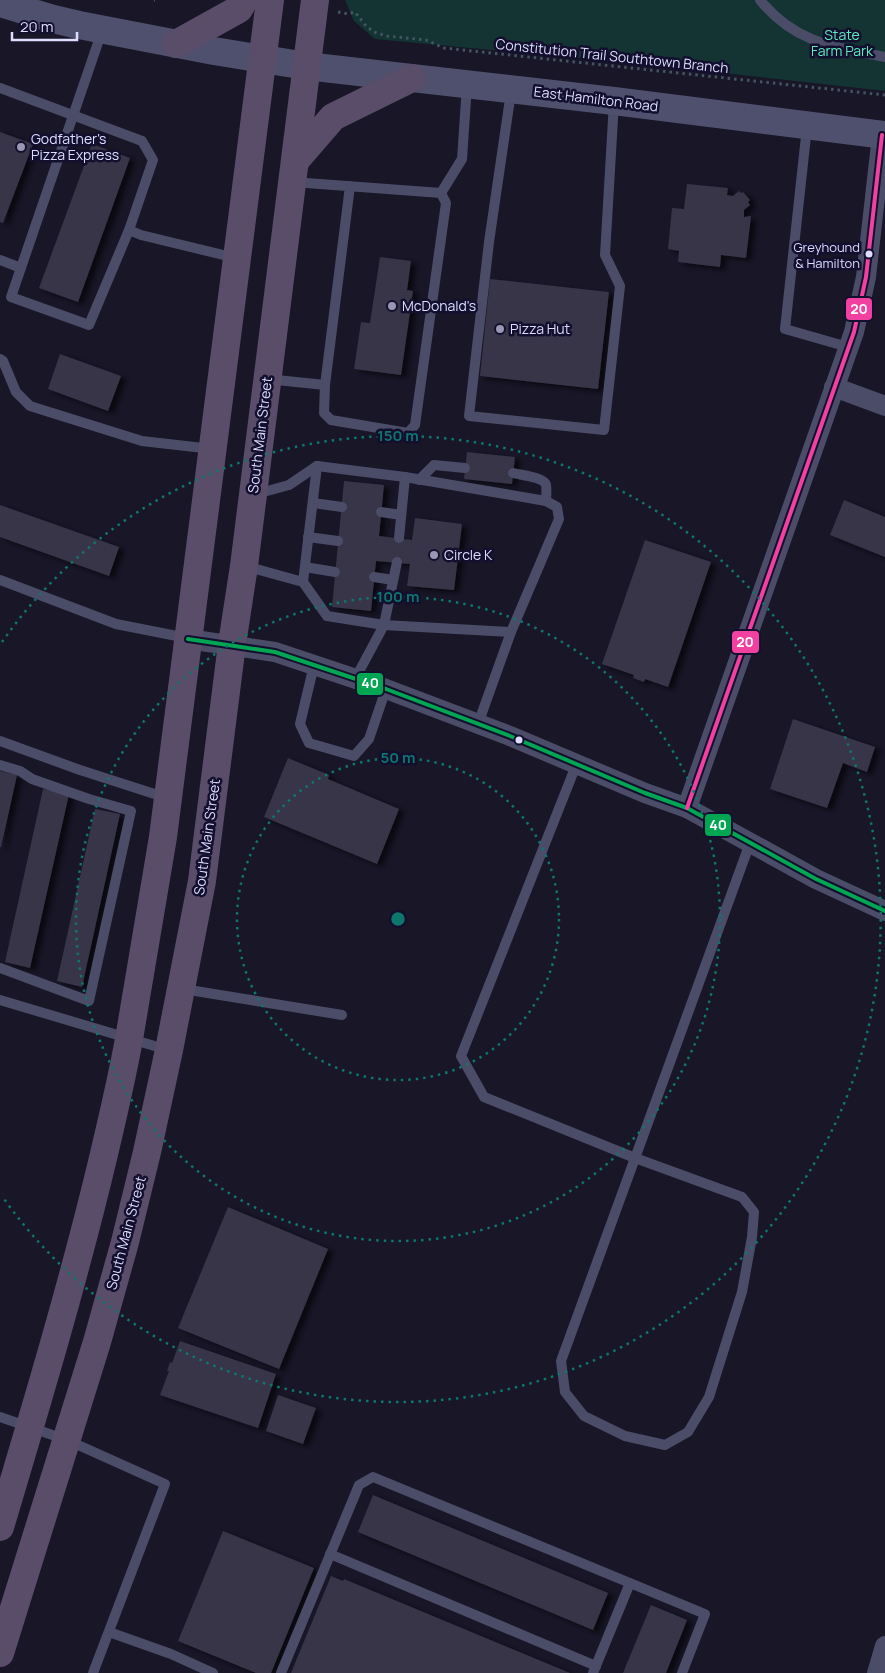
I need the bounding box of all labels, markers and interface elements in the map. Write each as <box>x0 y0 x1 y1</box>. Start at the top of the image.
scale bar <box>12 10 78 42</box>
text: 20 m <box>20 16 53 37</box>
park label: State Farm Park <box>811 25 874 60</box>
street label: Constitution Trail Southtown Branch <box>495 34 730 77</box>
street label: East Hamilton Road <box>533 81 659 116</box>
place label: Godfather's Pizza Express <box>31 129 119 164</box>
marker: Godfather's Pizza Express <box>15 141 27 153</box>
place label: Greyhound & Hamilton <box>793 238 860 272</box>
marker: Greyhound & Hamilton <box>864 249 874 259</box>
place label: McDonald's <box>402 296 476 315</box>
line badge: 20 <box>845 297 873 321</box>
text: 20 <box>850 299 868 318</box>
marker: McDonald's <box>386 300 398 312</box>
place label: Pizza Hut <box>510 319 571 338</box>
marker: Pizza Hut <box>494 323 506 335</box>
street label: South Main Street <box>243 375 276 494</box>
text: 150 m <box>377 425 419 446</box>
place label: Circle K <box>444 545 493 564</box>
marker: Circle K <box>428 549 440 561</box>
text: 100 m <box>377 586 419 607</box>
line badge: 20 <box>731 630 760 654</box>
text: 20 <box>736 632 754 651</box>
line badge: 40 <box>356 672 384 696</box>
text: 40 <box>361 673 379 692</box>
unlabelled marker <box>514 735 524 745</box>
text: 50 m <box>380 747 416 768</box>
street label: South Main Street <box>189 777 224 896</box>
line badge: 40 <box>704 813 732 837</box>
text: 40 <box>709 815 727 834</box>
centre of rings <box>389 910 407 928</box>
street label: South Main Street <box>101 1174 150 1292</box>

